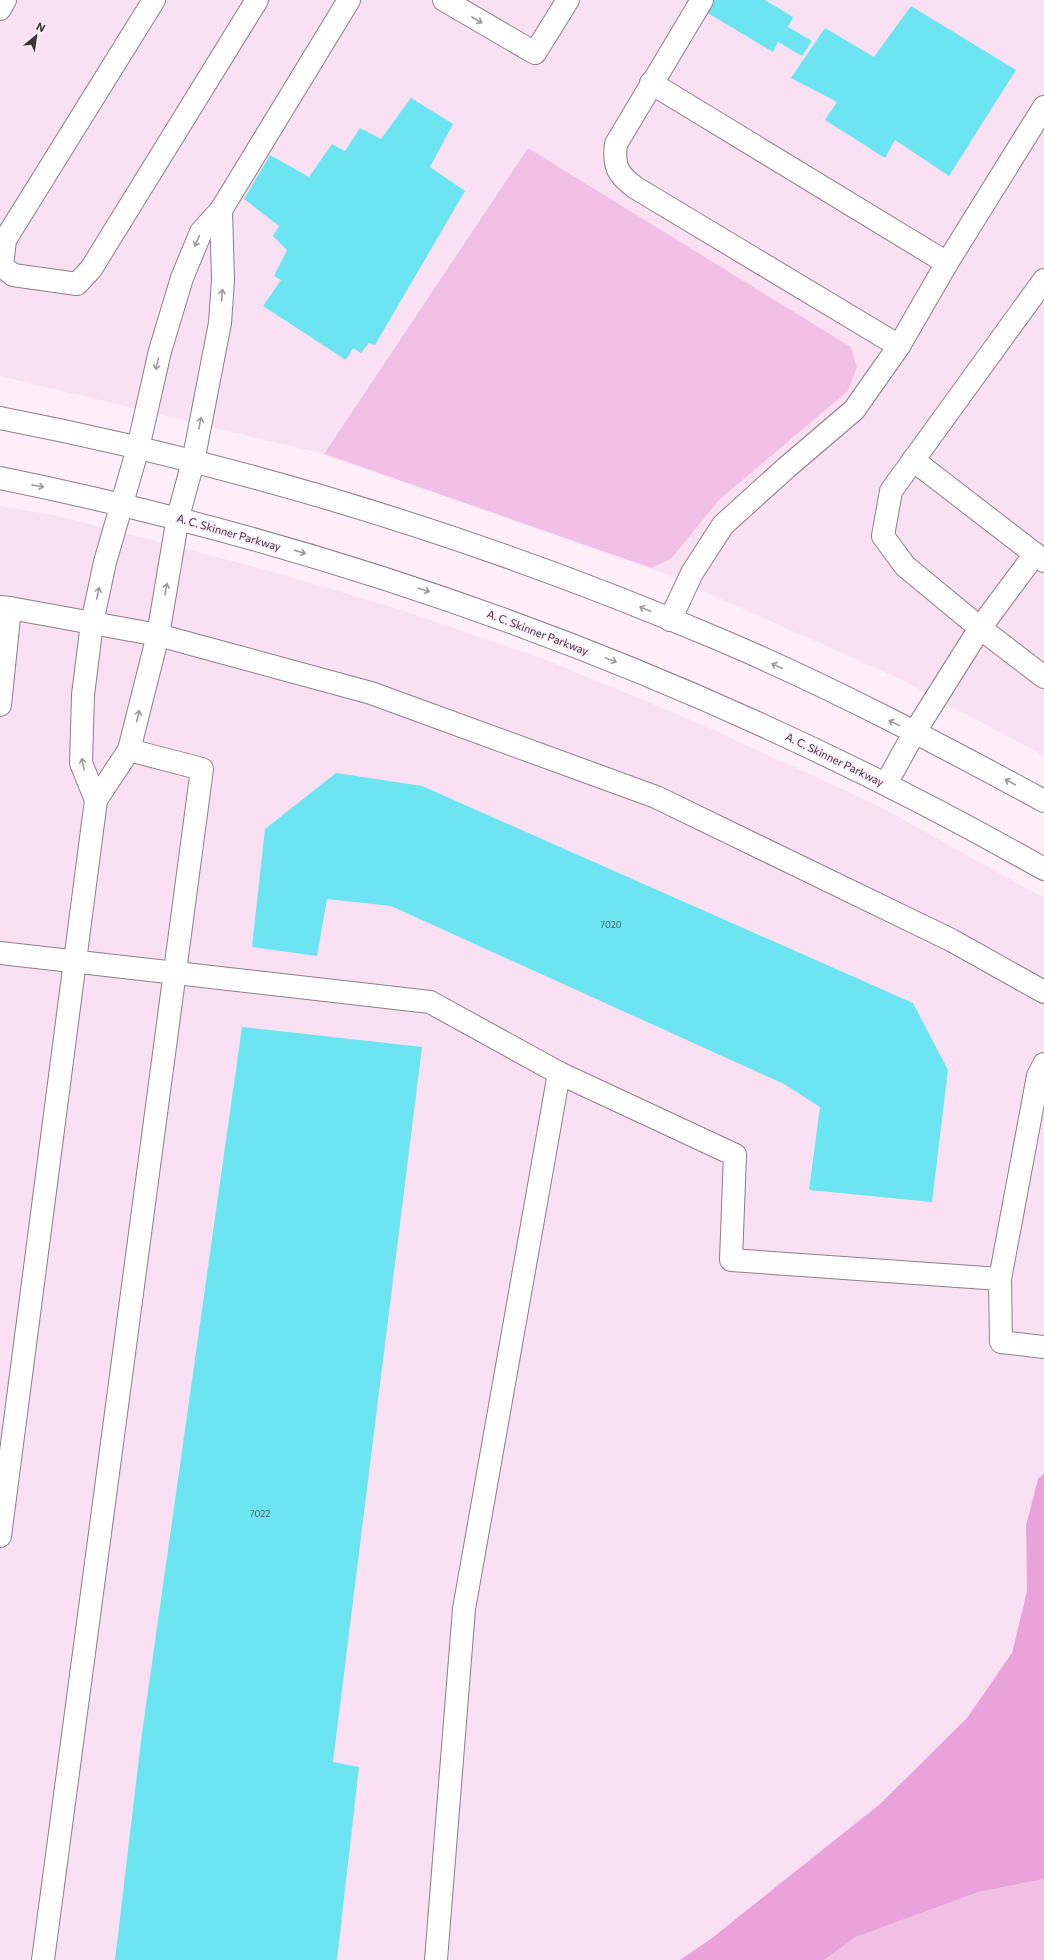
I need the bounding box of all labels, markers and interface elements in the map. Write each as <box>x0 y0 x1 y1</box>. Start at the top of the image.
north arrow <box>16 16 56 56</box>
one-way arrow <box>471 16 483 24</box>
text: N <box>34 19 48 35</box>
one-way arrow <box>193 234 201 246</box>
one-way arrow <box>218 289 225 302</box>
one-way arrow <box>153 357 160 370</box>
one-way arrow <box>197 417 205 430</box>
one-way arrow <box>31 482 44 490</box>
street label: A. C. Skinner Parkway <box>175 511 283 553</box>
one-way arrow <box>293 549 306 556</box>
one-way arrow <box>162 583 170 596</box>
one-way arrow <box>94 587 102 600</box>
one-way arrow <box>417 587 430 594</box>
one-way arrow <box>639 605 651 613</box>
street label: A. C. Skinner Parkway <box>485 607 591 657</box>
one-way arrow <box>605 657 617 664</box>
one-way arrow <box>771 662 783 669</box>
one-way arrow <box>134 710 142 723</box>
one-way arrow <box>888 719 900 726</box>
street label: A. C. Skinner Parkway <box>784 730 887 789</box>
one-way arrow <box>79 758 87 771</box>
one-way arrow <box>1004 778 1016 786</box>
house number: 7020 <box>600 919 622 930</box>
house number: 7022 <box>250 1508 270 1519</box>

